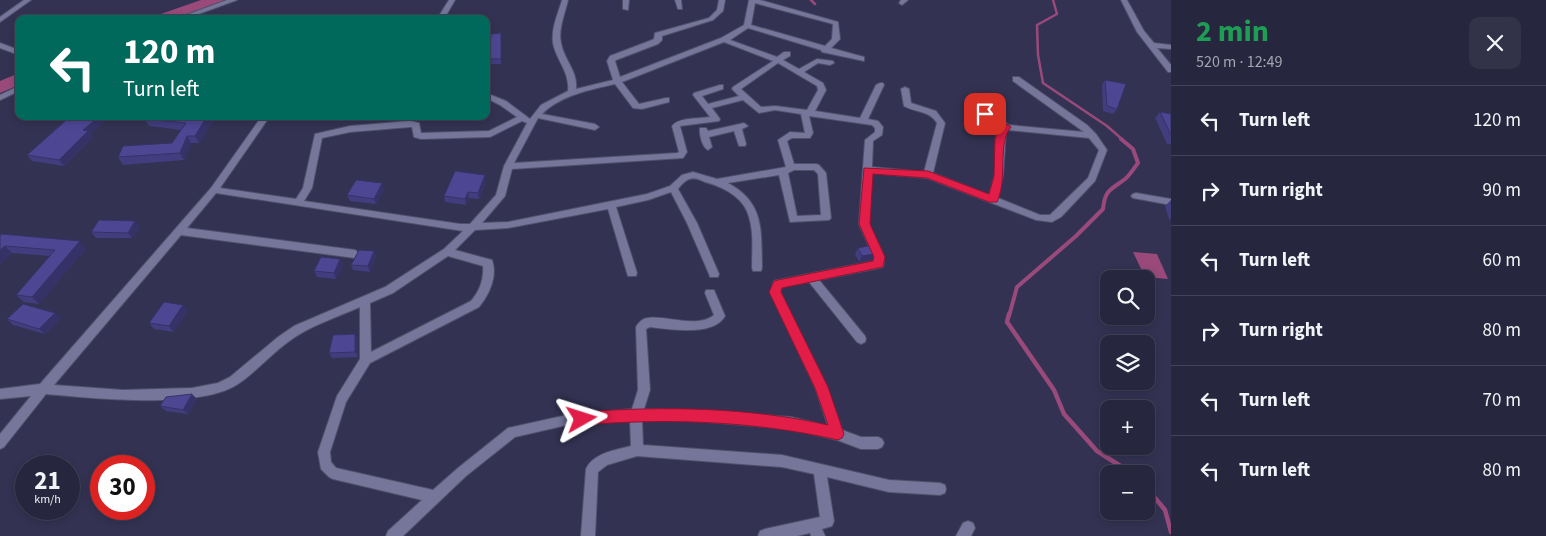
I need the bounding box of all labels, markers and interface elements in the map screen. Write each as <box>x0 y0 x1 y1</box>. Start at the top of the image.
text: 2 min <box>1196 10 1269 53</box>
button: close <box>1469 17 1521 69</box>
text: 120 m <box>123 27 215 77</box>
icon: left <box>40 35 105 100</box>
text: 520 m · 12:49 <box>1196 51 1283 73</box>
text: Turn left <box>123 73 199 105</box>
pin <box>964 93 1006 135</box>
icon: arrive <box>971 100 999 128</box>
icon: left <box>1196 107 1224 135</box>
text: Turn left <box>1239 107 1310 134</box>
text: 120 m <box>1473 107 1521 134</box>
icon: right <box>1196 177 1224 205</box>
text: Turn right <box>1239 177 1323 204</box>
text: 90 m <box>1483 177 1521 204</box>
icon: left <box>1196 247 1224 275</box>
text: Turn left <box>1239 247 1310 274</box>
text: 60 m <box>1483 247 1521 274</box>
map controls <box>1100 270 1155 520</box>
button: search <box>1100 270 1155 325</box>
icon: right <box>1196 317 1224 345</box>
text: Turn right <box>1239 317 1323 344</box>
text: 80 m <box>1483 317 1521 344</box>
button: layers <box>1100 335 1155 390</box>
icon: left <box>1196 387 1224 415</box>
text: Turn left <box>1239 387 1310 414</box>
text: 70 m <box>1483 387 1521 414</box>
position arrow <box>555 392 607 444</box>
button: + <box>1100 400 1155 455</box>
speed limit sign: 30 <box>90 455 155 520</box>
icon: left <box>1196 457 1224 485</box>
text: Turn left <box>1239 457 1310 484</box>
text: 80 m <box>1483 457 1521 484</box>
text: 21 <box>34 463 61 499</box>
button: − <box>1100 465 1155 520</box>
text: km/h <box>34 491 61 508</box>

